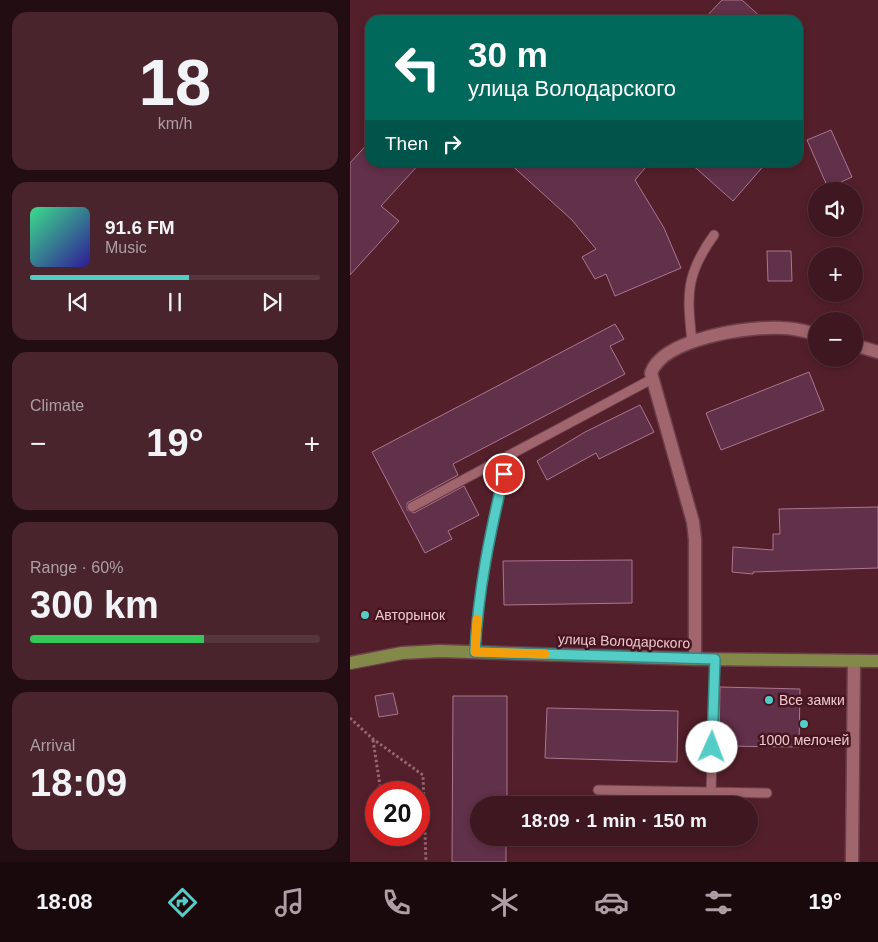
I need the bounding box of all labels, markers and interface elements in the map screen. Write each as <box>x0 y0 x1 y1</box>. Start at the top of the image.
icon: left <box>385 35 450 100</box>
text: 30 m <box>468 35 548 74</box>
text: 18 <box>139 46 211 119</box>
text: улица Володарского <box>468 76 676 101</box>
text: km/h <box>158 115 192 132</box>
icon: right <box>438 130 466 158</box>
text: Then <box>385 133 428 154</box>
map controls <box>808 182 863 367</box>
button: sound <box>808 182 863 237</box>
text: 91.6 FM <box>105 217 175 238</box>
text: Music <box>105 239 147 256</box>
button: + <box>808 247 863 302</box>
icon: previous <box>64 288 92 316</box>
icon: pause <box>161 288 189 316</box>
icon: next <box>258 288 286 316</box>
button: − <box>808 312 863 367</box>
text: Climate <box>30 397 84 414</box>
text: 19° <box>146 422 204 464</box>
text: − <box>30 428 46 459</box>
text: + <box>304 428 320 459</box>
pin <box>483 453 525 495</box>
icon: arrive <box>490 460 518 488</box>
text: Range · 60% <box>30 559 123 576</box>
text: 300 km <box>30 584 159 626</box>
place label: Авторынок <box>375 607 446 623</box>
marker: Авторынок <box>359 609 371 621</box>
street label: улица Володарского <box>558 631 691 651</box>
place label: Все замки <box>779 692 845 708</box>
marker: Все замки <box>763 694 775 706</box>
marker: 1000 мелочей <box>798 718 810 730</box>
position arrow <box>685 720 737 772</box>
place label: 1000 мелочей <box>759 732 849 748</box>
text: Arrival <box>30 737 75 754</box>
text: 18:09 <box>30 762 127 804</box>
speed limit sign: 20 <box>365 781 430 846</box>
text: 18:09 · 1 min · 150 m <box>521 810 707 831</box>
icon: directions <box>165 885 200 920</box>
icon: music <box>272 885 307 920</box>
icon: phone <box>379 885 414 920</box>
icon: climate <box>487 885 522 920</box>
icon: car <box>594 885 629 920</box>
icon: filters <box>701 885 736 920</box>
text: 18:08 <box>36 889 92 914</box>
text: 19° <box>809 889 842 914</box>

